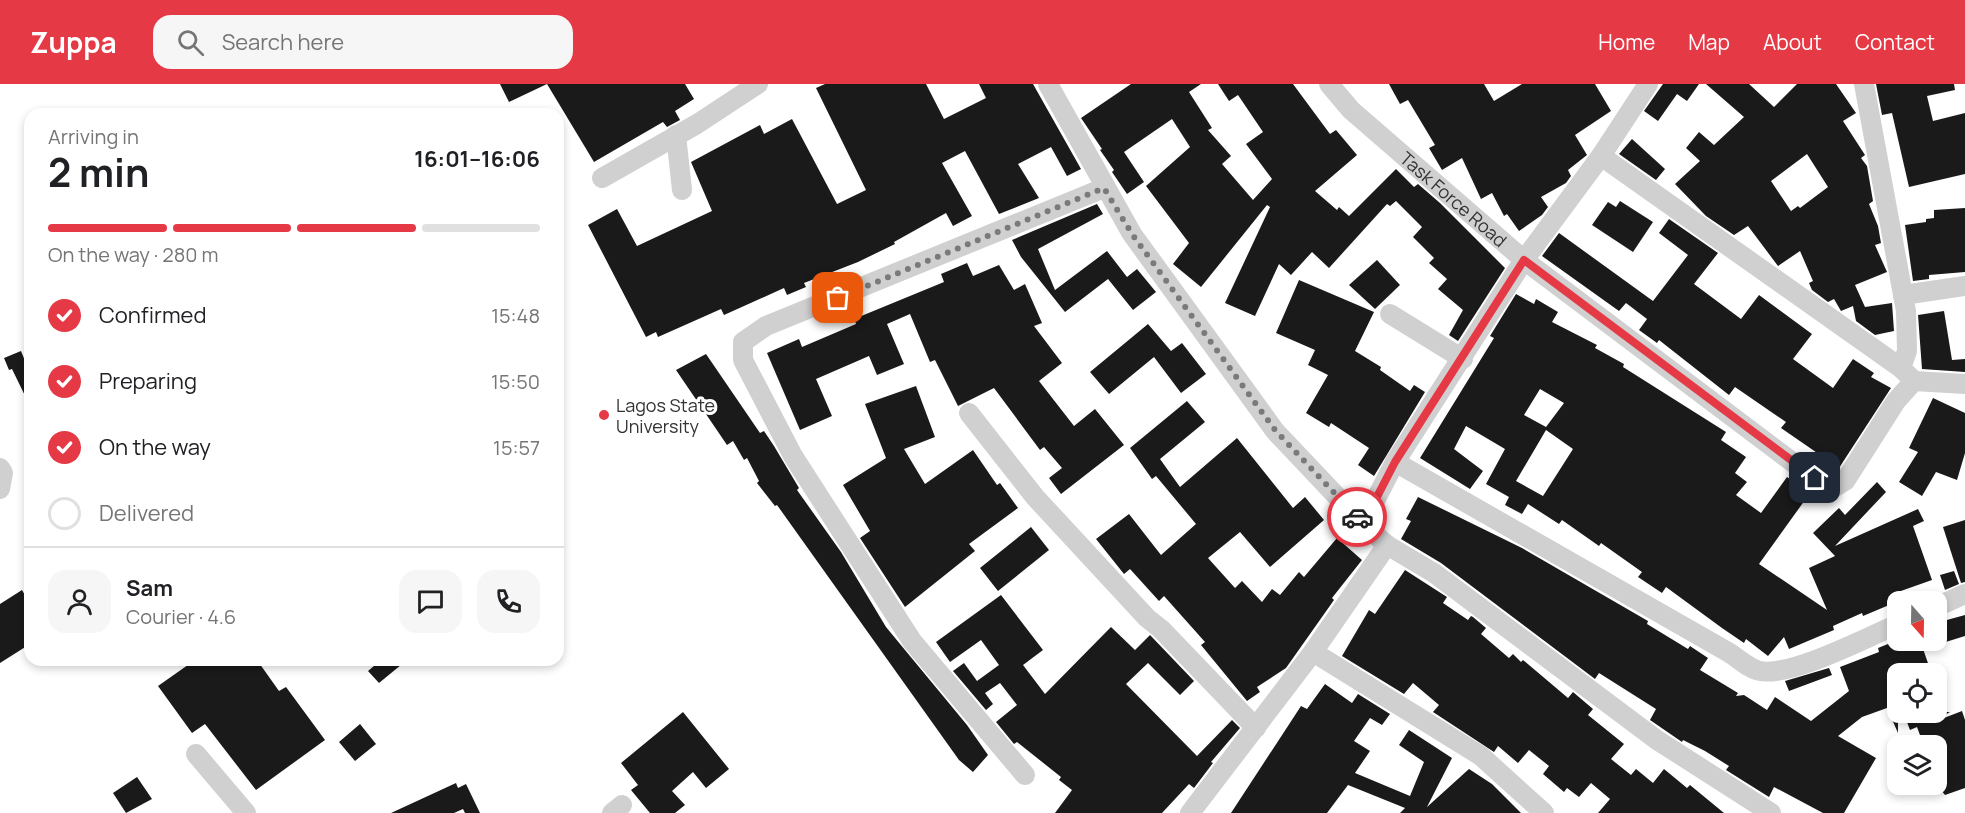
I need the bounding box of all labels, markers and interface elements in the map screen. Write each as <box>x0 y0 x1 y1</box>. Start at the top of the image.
search box <box>153 15 573 69</box>
text: Zuppa <box>30 23 117 61</box>
icon: search <box>174 26 207 59</box>
text: Search here <box>222 27 344 57</box>
text: Home <box>1598 28 1655 56</box>
text: Map <box>1688 28 1730 56</box>
text: About <box>1763 28 1822 56</box>
text: Contact <box>1855 28 1935 56</box>
text: Arriving in <box>48 123 139 150</box>
text: 16:01–16:06 <box>414 144 540 174</box>
text: 2 min <box>48 145 149 199</box>
street label: Task Force Road <box>1395 146 1512 252</box>
text: On the way · 280 m <box>48 241 218 268</box>
pin <box>812 272 863 323</box>
icon: bag <box>821 281 854 314</box>
icon: check <box>48 299 81 332</box>
text: Confirmed <box>99 300 207 330</box>
text: 15:48 <box>491 302 540 329</box>
icon: check <box>48 365 81 398</box>
text: Preparing <box>99 366 197 396</box>
text: 15:50 <box>491 368 540 395</box>
place label: Lagos State University <box>616 393 715 438</box>
marker: Lagos State University <box>597 408 611 422</box>
icon: check <box>48 431 81 464</box>
text: On the way <box>99 432 211 462</box>
text: 15:57 <box>493 434 540 461</box>
pin <box>1789 452 1840 503</box>
icon: home <box>1798 461 1831 494</box>
courier <box>1327 487 1387 547</box>
text: Delivered <box>99 498 194 528</box>
icon: car <box>1341 501 1374 534</box>
button: person <box>48 570 111 633</box>
button: chat <box>399 570 462 633</box>
button: phone <box>477 570 540 633</box>
text: Sam <box>126 573 173 603</box>
north arrow <box>1887 591 1947 651</box>
map controls <box>1887 591 1947 795</box>
text: Courier · 4.6 <box>126 603 236 630</box>
button: locate <box>1887 663 1947 723</box>
button: layers <box>1887 735 1947 795</box>

